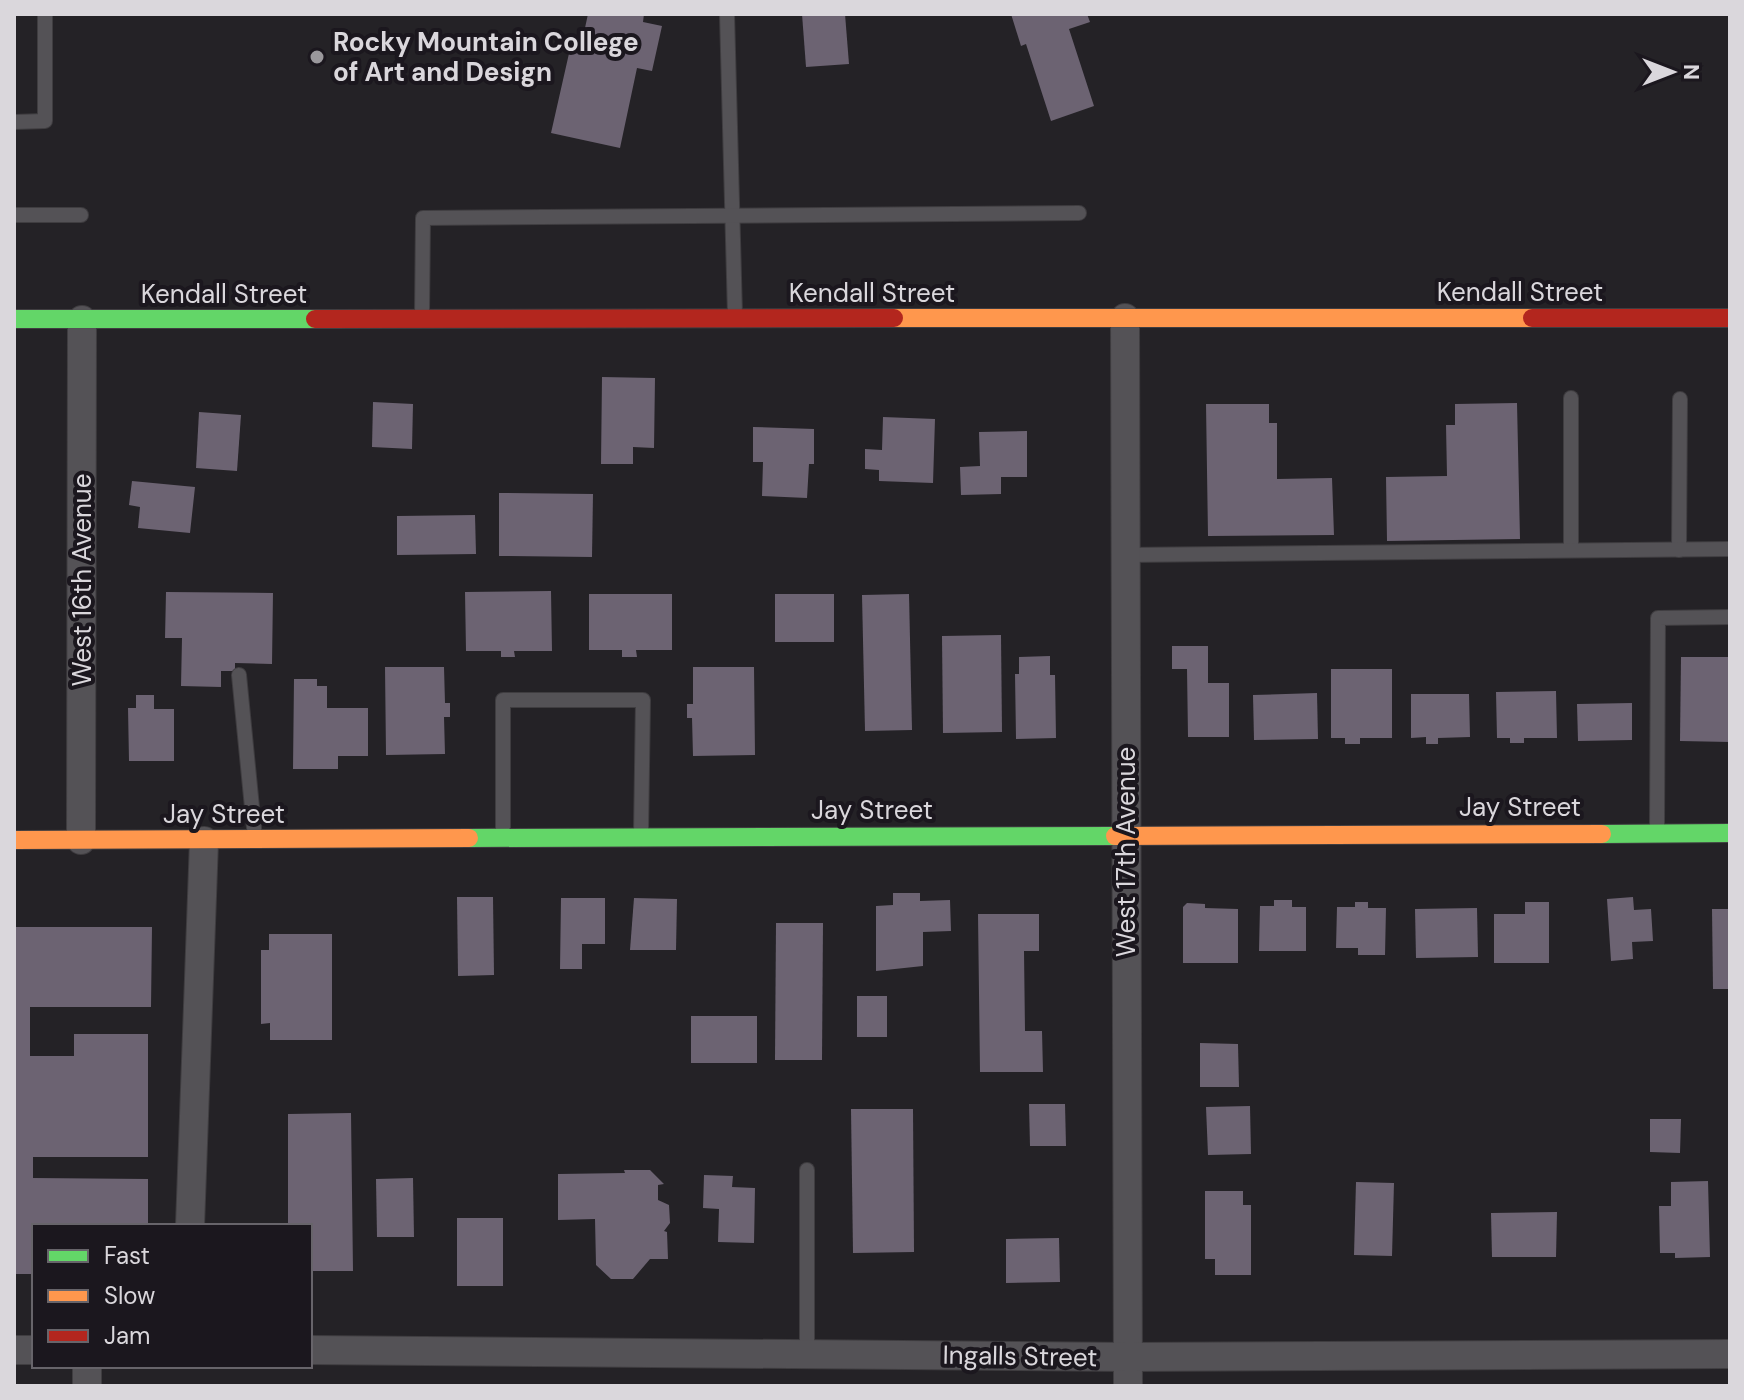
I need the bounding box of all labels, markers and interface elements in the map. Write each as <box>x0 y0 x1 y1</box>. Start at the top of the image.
place label: Rocky Mountain College of Art and Design <box>333 25 639 89</box>
north arrow <box>1632 32 1712 112</box>
marker: Rocky Mountain College of Art and Design <box>308 48 326 66</box>
text: N <box>1677 64 1706 80</box>
street label: Kendall Street <box>1437 275 1603 309</box>
street label: Kendall Street <box>789 276 955 310</box>
street label: Kendall Street <box>141 277 307 311</box>
street label: West 16th Avenue <box>65 473 99 687</box>
street label: West 17th Avenue <box>1109 747 1143 957</box>
street label: Jay Street <box>1459 790 1581 824</box>
street label: Jay Street <box>811 793 933 827</box>
street label: Jay Street <box>163 797 285 831</box>
legend <box>32 1224 312 1368</box>
text: Fast <box>104 1240 150 1271</box>
text: Slow <box>104 1280 155 1311</box>
text: Jam <box>104 1320 150 1351</box>
street label: Ingalls Street <box>942 1338 1098 1374</box>

